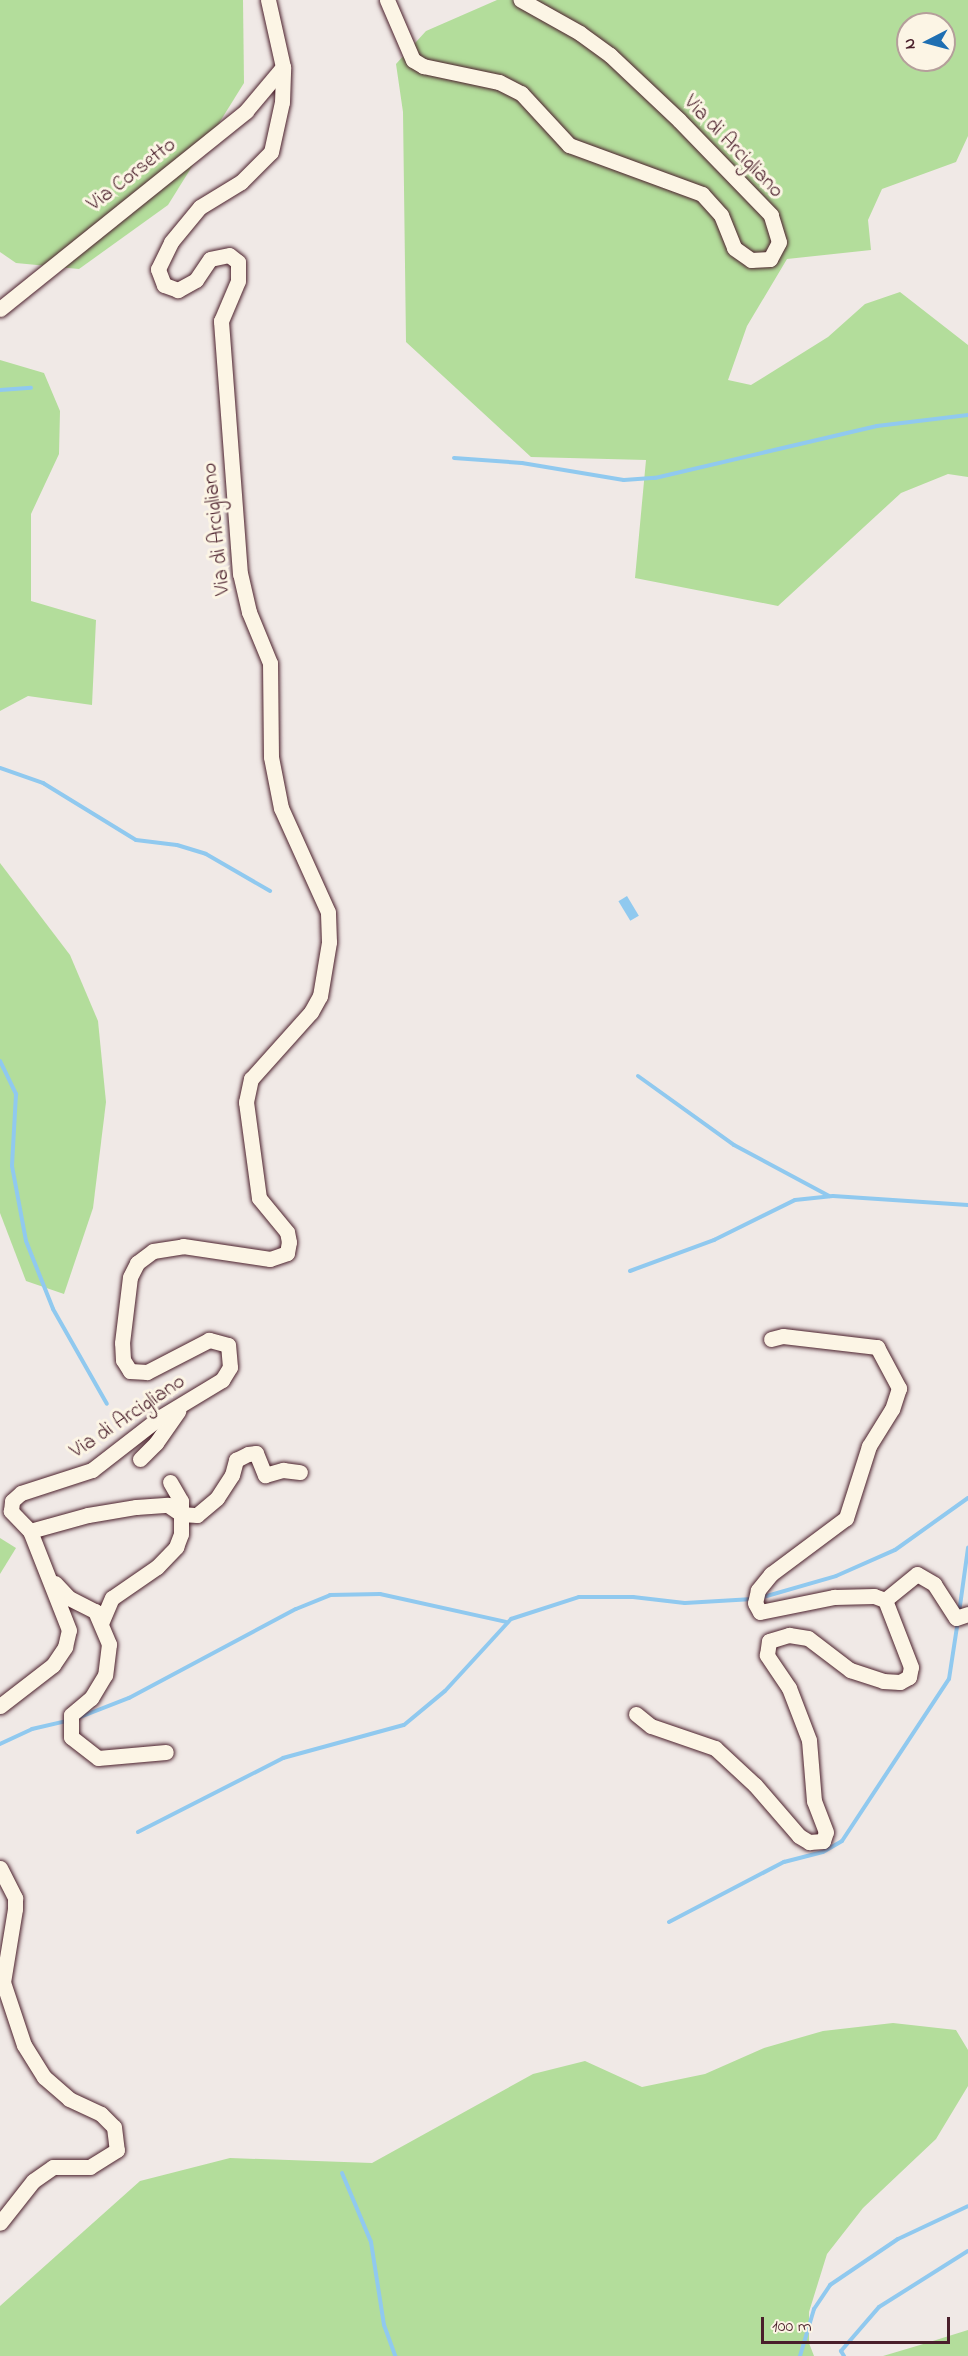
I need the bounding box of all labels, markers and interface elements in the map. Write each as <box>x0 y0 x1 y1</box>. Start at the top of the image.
north arrow <box>896 12 956 72</box>
text: N <box>898 37 923 50</box>
street label: Via di Arcigliano <box>678 90 788 204</box>
street label: Via Corsetto <box>83 133 181 217</box>
street label: Via di Arcigliano <box>198 461 236 597</box>
street label: Via di Arcigliano <box>66 1369 190 1465</box>
scale bar <box>764 2305 953 2343</box>
text: 100 m <box>772 2314 812 2340</box>

